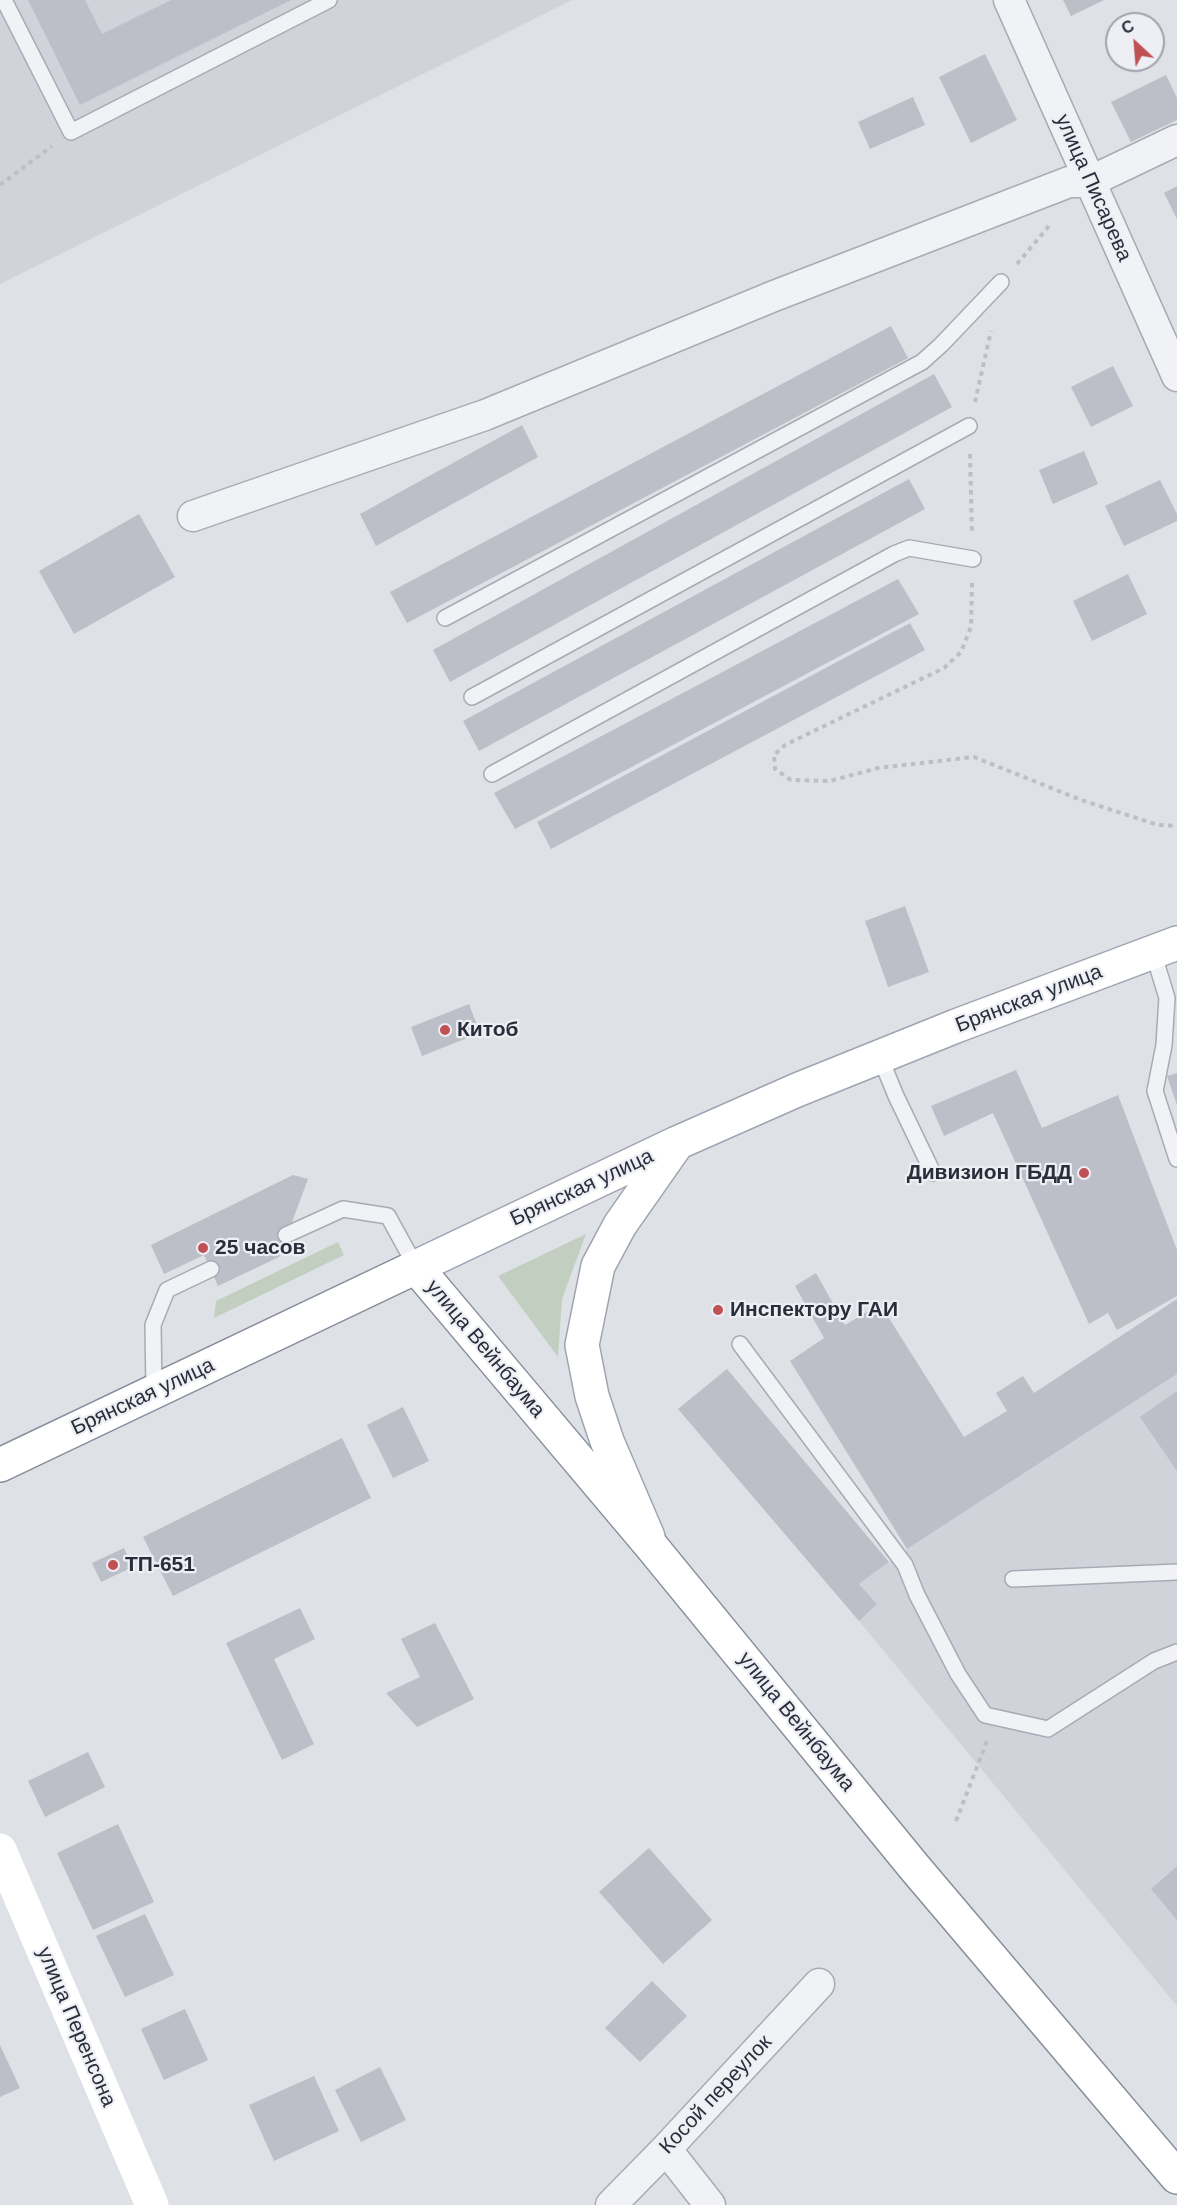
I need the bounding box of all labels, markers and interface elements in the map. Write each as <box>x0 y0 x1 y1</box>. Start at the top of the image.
north arrow <box>1105 12 1165 72</box>
text: С <box>1119 17 1137 37</box>
street label: улица Писарева <box>1049 110 1137 266</box>
street label: Брянская улица <box>952 959 1106 1039</box>
place label: Китоб <box>457 1017 519 1043</box>
marker: Китоб <box>438 1023 452 1037</box>
street label: Брянская улица <box>506 1144 658 1232</box>
place label: Дивизион ГБДД <box>907 1160 1072 1186</box>
marker: Дивизион ГБДД <box>1077 1166 1091 1180</box>
place label: 25 часов <box>215 1235 305 1261</box>
marker: 25 часов <box>196 1241 210 1255</box>
street label: улица Вейнбаума <box>420 1275 550 1423</box>
place label: Инспектору ГАИ <box>730 1297 898 1323</box>
marker: Инспектору ГАИ <box>711 1303 725 1317</box>
street label: Брянская улица <box>67 1353 219 1441</box>
place label: ТП-651 <box>125 1552 195 1578</box>
marker: ТП-651 <box>106 1558 120 1572</box>
street label: улица Вейнбаума <box>732 1647 860 1797</box>
street label: улица Перенсона <box>31 1943 121 2111</box>
street label: Косой переулок <box>654 2030 778 2160</box>

